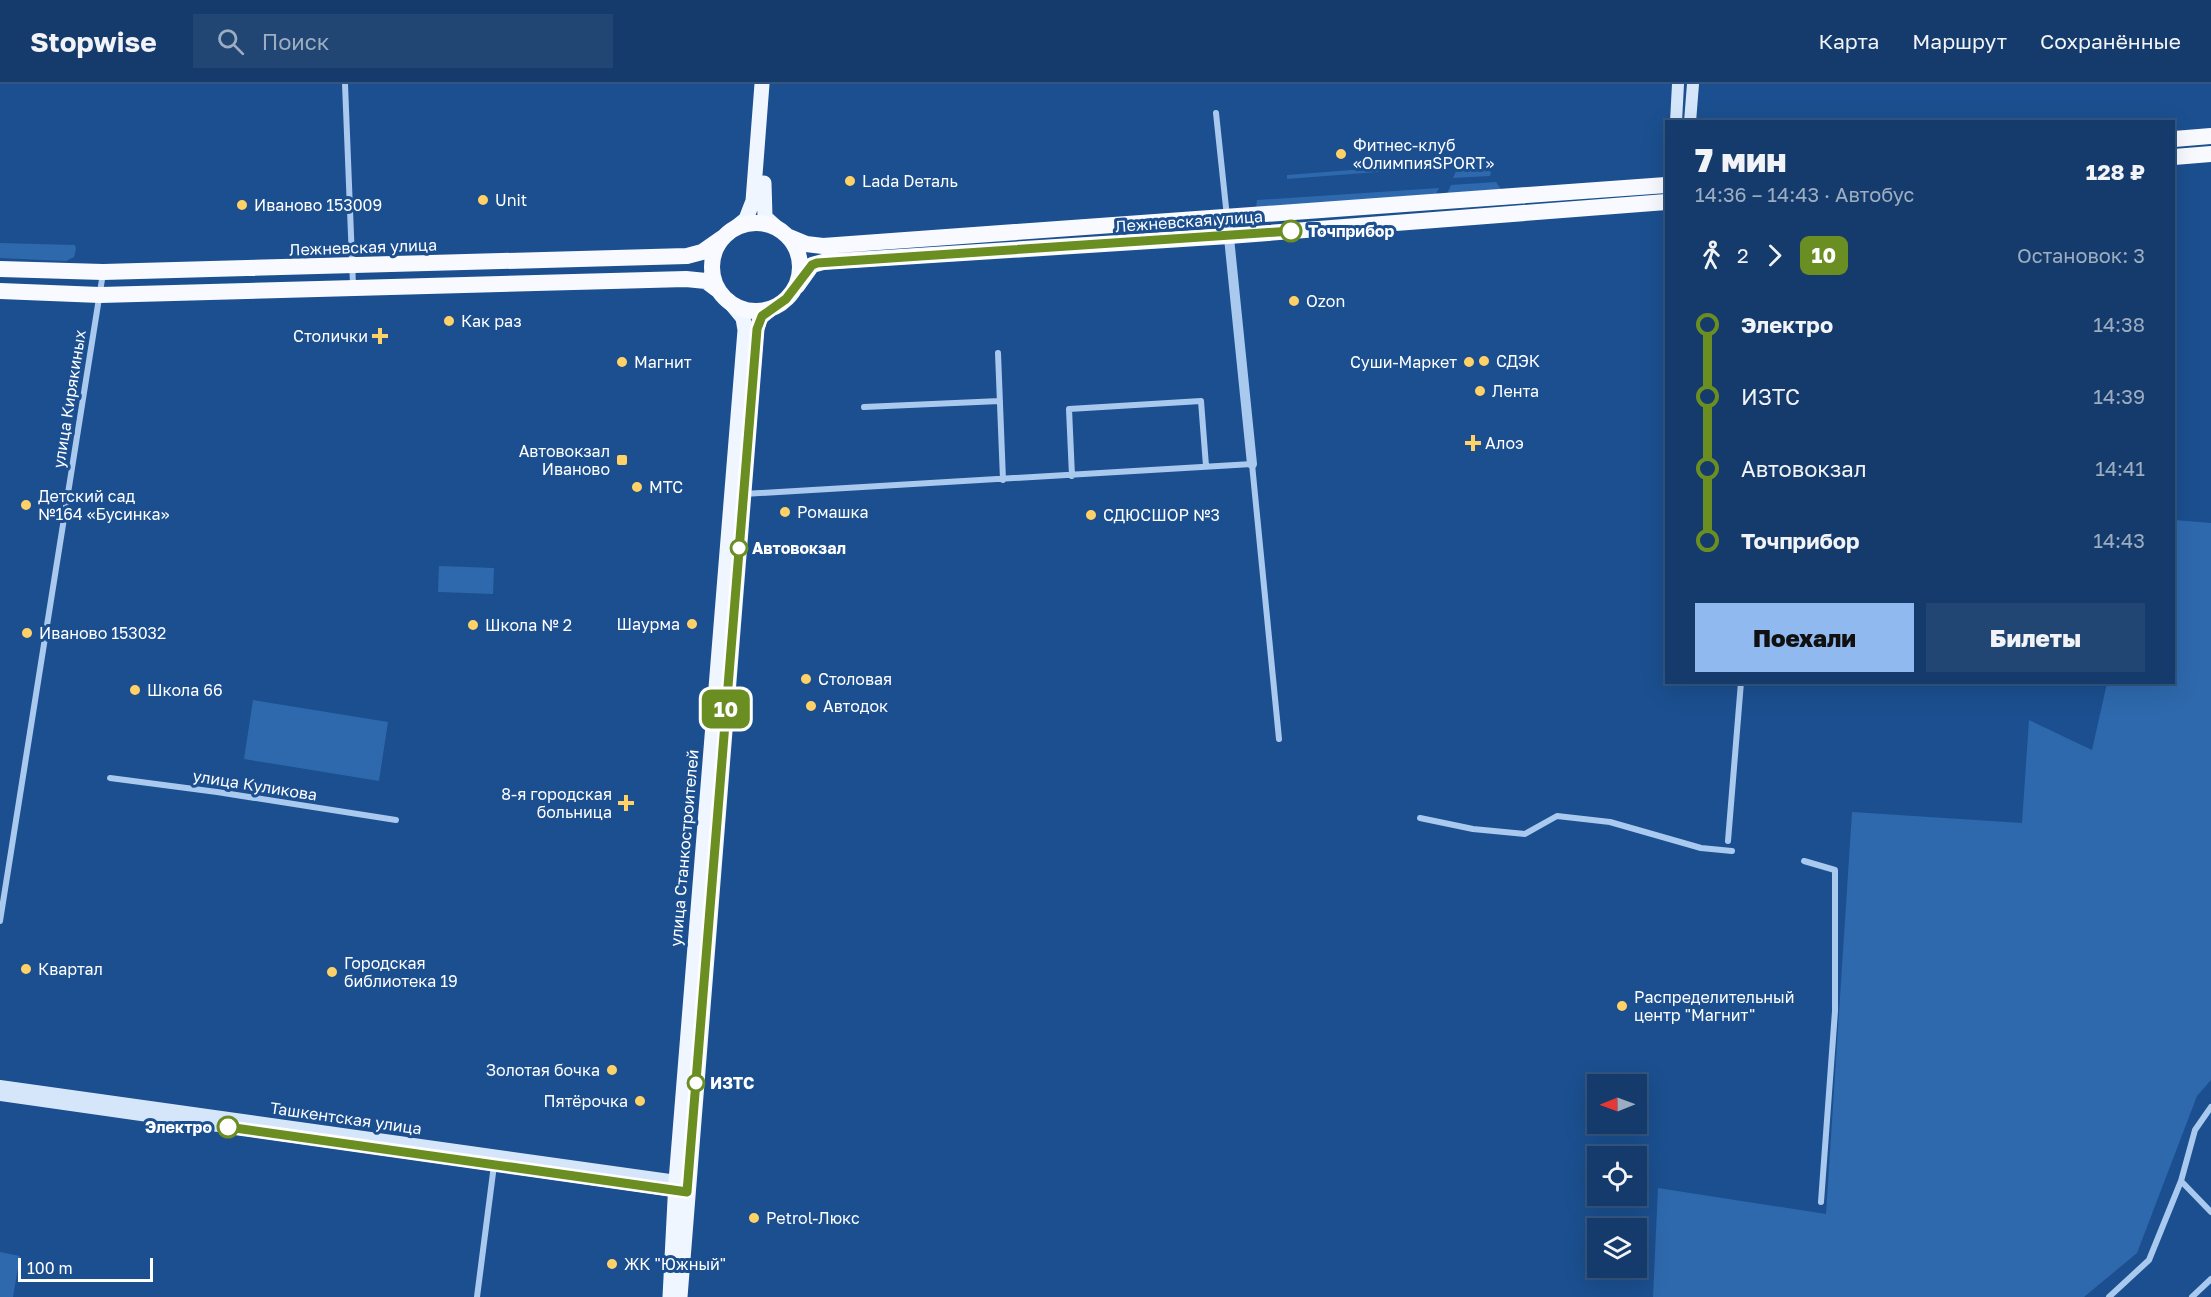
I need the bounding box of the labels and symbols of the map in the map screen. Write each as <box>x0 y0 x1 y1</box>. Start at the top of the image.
place label: Фитнес-клуб «ОлимпияSPORT» <box>1353 135 1494 173</box>
marker: Фитнес-клуб «ОлимпияSPORT» <box>1334 147 1348 161</box>
place label: Lada Dеталь <box>862 171 958 191</box>
marker: Lada Dеталь <box>843 174 857 188</box>
place label: Unit <box>495 190 527 210</box>
marker: Unit <box>476 193 490 207</box>
place label: Иваново 153009 <box>254 195 382 215</box>
marker: Иваново 153009 <box>235 198 249 212</box>
street label: Лежневская улица <box>1114 206 1264 236</box>
marker: Точприбор <box>1280 220 1302 242</box>
place label: Точприбор <box>1308 221 1394 241</box>
street label: Лежневская улица <box>289 234 437 260</box>
place label: Ozon <box>1306 291 1345 311</box>
marker: Ozon <box>1287 294 1301 308</box>
place label: Как раз <box>461 311 522 331</box>
marker: Как раз <box>442 314 456 328</box>
place label: Столички <box>293 326 368 346</box>
street label: улица Кирякиных <box>48 328 90 470</box>
marker: Столички <box>373 329 387 343</box>
place label: СДЭК <box>1496 351 1540 371</box>
place label: Магнит <box>634 352 692 372</box>
place label: Суши-Маркет <box>1350 352 1457 372</box>
marker: СДЭК <box>1477 354 1491 368</box>
marker: Магнит <box>615 355 629 369</box>
marker: Суши-Маркет <box>1462 355 1476 369</box>
place label: Лента <box>1492 381 1539 401</box>
marker: Лента <box>1473 384 1487 398</box>
place label: Алоэ <box>1485 433 1524 453</box>
marker: Алоэ <box>1466 436 1480 450</box>
place label: Автовокзал Иваново <box>519 441 610 479</box>
marker: Автовокзал Иваново <box>615 453 629 467</box>
place label: МТС <box>649 477 683 497</box>
marker: МТС <box>630 480 644 494</box>
place label: Детский сад №164 «Бусинка» <box>38 486 170 524</box>
marker: Детский сад №164 «Бусинка» <box>19 498 33 512</box>
place label: Ромашка <box>797 502 869 522</box>
marker: Ромашка <box>778 505 792 519</box>
place label: СДЮСШОР №3 <box>1103 505 1220 525</box>
marker: СДЮСШОР №3 <box>1084 508 1098 522</box>
place label: Автовокзал <box>752 538 846 558</box>
marker: Автовокзал <box>730 539 748 557</box>
place label: Шаурма <box>616 614 680 634</box>
place label: Школа № 2 <box>485 615 572 635</box>
marker: Шаурма <box>685 617 699 631</box>
marker: Школа № 2 <box>466 618 480 632</box>
place label: Иваново 153032 <box>39 623 166 643</box>
marker: Иваново 153032 <box>20 626 34 640</box>
place label: Столовая <box>818 669 892 689</box>
marker: Столовая <box>799 672 813 686</box>
place label: Школа 66 <box>147 680 223 700</box>
marker: Школа 66 <box>128 683 142 697</box>
line badge: 10 <box>699 690 753 728</box>
place label: Автодок <box>823 696 888 716</box>
marker: Автодок <box>804 699 818 713</box>
street label: улица Станкостроителей <box>665 749 703 947</box>
street label: улица Куликова <box>191 765 319 805</box>
place label: 8-я городская больница <box>501 784 612 822</box>
marker: 8-я городская больница <box>617 794 635 812</box>
place label: Городская библиотека 19 <box>344 953 458 991</box>
place label: Квартал <box>38 959 103 979</box>
marker: Квартал <box>19 962 33 976</box>
marker: Городская библиотека 19 <box>325 965 339 979</box>
place label: Распределительный центр "Магнит" <box>1634 987 1794 1025</box>
marker: Распределительный центр "Магнит" <box>1615 999 1629 1013</box>
place label: Золотая бочка <box>486 1060 600 1080</box>
marker: Золотая бочка <box>605 1063 619 1077</box>
place label: ИЗТС <box>710 1073 754 1093</box>
marker: ИЗТС <box>687 1074 705 1092</box>
north arrow <box>1587 1074 1647 1134</box>
place label: Пятёрочка <box>544 1091 628 1111</box>
marker: Пятёрочка <box>633 1094 647 1108</box>
street label: Ташкентская улица <box>269 1097 423 1139</box>
marker: Электро <box>217 1116 239 1138</box>
place label: Электро <box>145 1117 212 1137</box>
place label: Petrol-Люкс <box>766 1208 860 1228</box>
marker: Petrol-Люкс <box>747 1211 761 1225</box>
place label: ЖК "Южный" <box>624 1254 726 1274</box>
scale bar <box>18 1255 153 1282</box>
marker: ЖК "Южный" <box>605 1257 619 1271</box>

